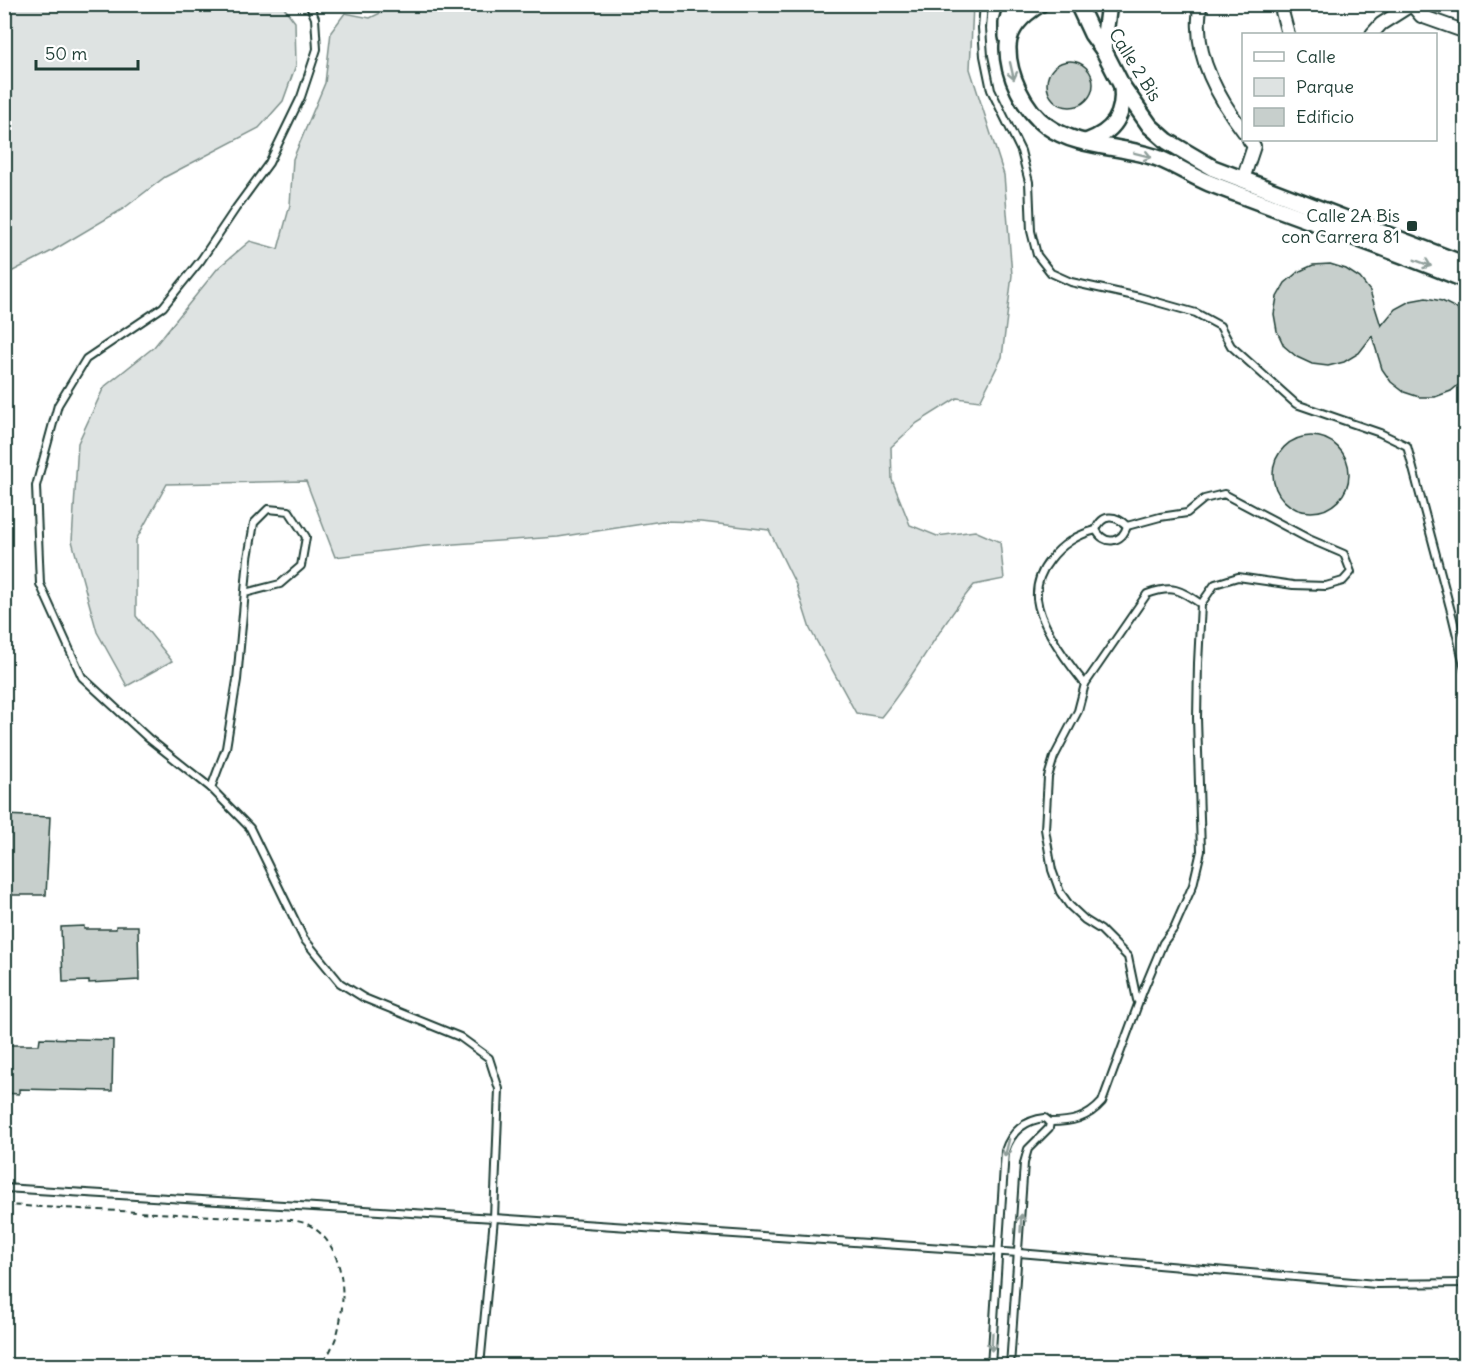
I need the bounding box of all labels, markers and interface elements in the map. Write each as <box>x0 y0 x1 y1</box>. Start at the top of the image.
street label: Calle 2 Bis <box>1104 24 1167 106</box>
scale bar <box>36 33 138 71</box>
legend <box>1242 33 1437 141</box>
text: 50 m <box>45 42 87 65</box>
text: Calle <box>1296 45 1336 68</box>
one-way arrow <box>1007 61 1019 80</box>
text: Parque <box>1296 75 1354 98</box>
text: Edificio <box>1296 105 1354 128</box>
one-way arrow <box>1134 150 1153 161</box>
place label: Calle 2A Bis con Carrera 81 <box>1281 204 1400 248</box>
marker: Calle 2A Bis con Carrera 81 <box>1405 219 1419 233</box>
one-way arrow <box>1413 258 1432 269</box>
one-way arrow <box>1001 1138 1013 1157</box>
one-way arrow <box>1015 1214 1026 1234</box>
one-way arrow <box>987 1331 998 1351</box>

